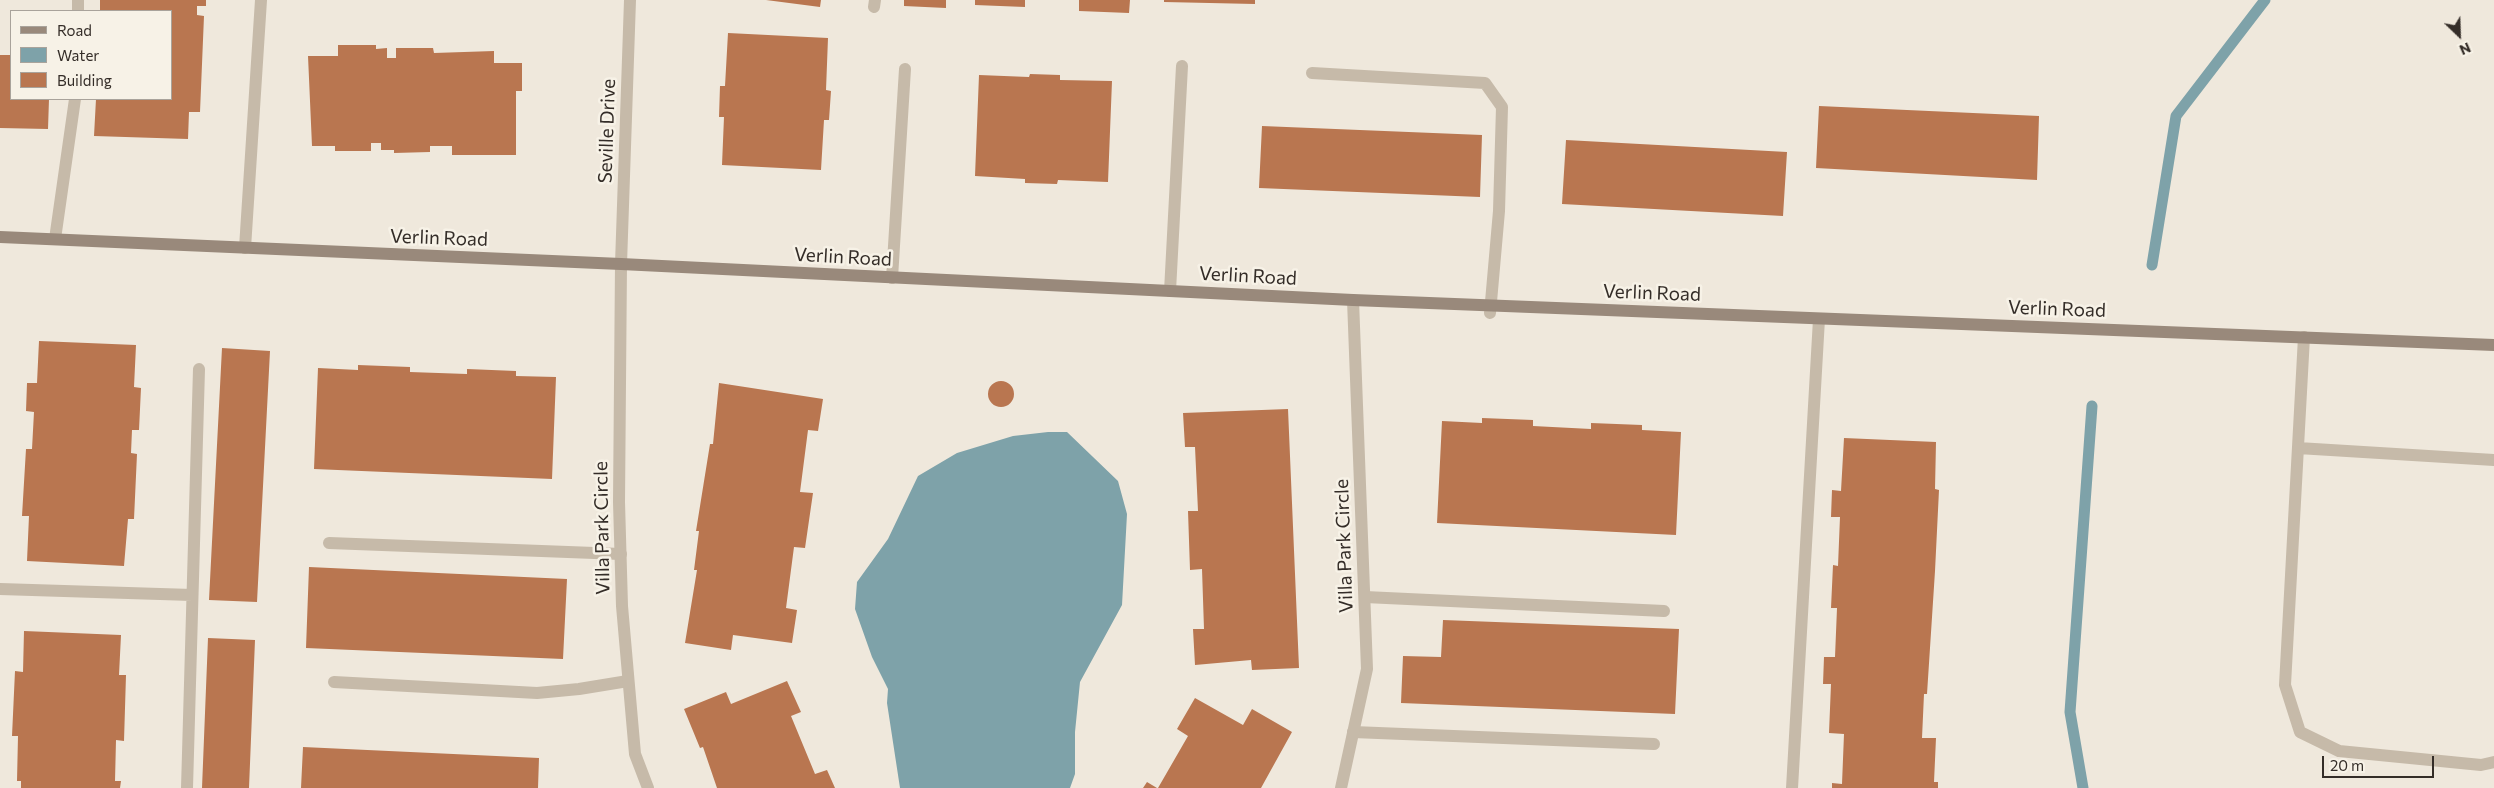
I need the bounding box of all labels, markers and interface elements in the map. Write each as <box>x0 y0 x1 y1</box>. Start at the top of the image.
legend <box>10 10 172 100</box>
north arrow <box>2434 10 2484 60</box>
text: Road <box>57 21 92 39</box>
text: N <box>2457 39 2474 59</box>
text: Water <box>57 46 99 64</box>
text: Building <box>57 71 112 89</box>
street label: Seville Drive <box>594 78 620 184</box>
street label: Verlin Road <box>390 225 488 251</box>
street label: Verlin Road <box>794 243 892 271</box>
street label: Verlin Road <box>1199 262 1297 290</box>
street label: Verlin Road <box>1603 280 1701 306</box>
street label: Verlin Road <box>2008 296 2106 322</box>
street label: Villa Park Circle <box>589 461 615 595</box>
street label: Villa Park Circle <box>1330 479 1358 613</box>
scale bar <box>2324 746 2436 778</box>
text: 20 m <box>2330 756 2364 774</box>

